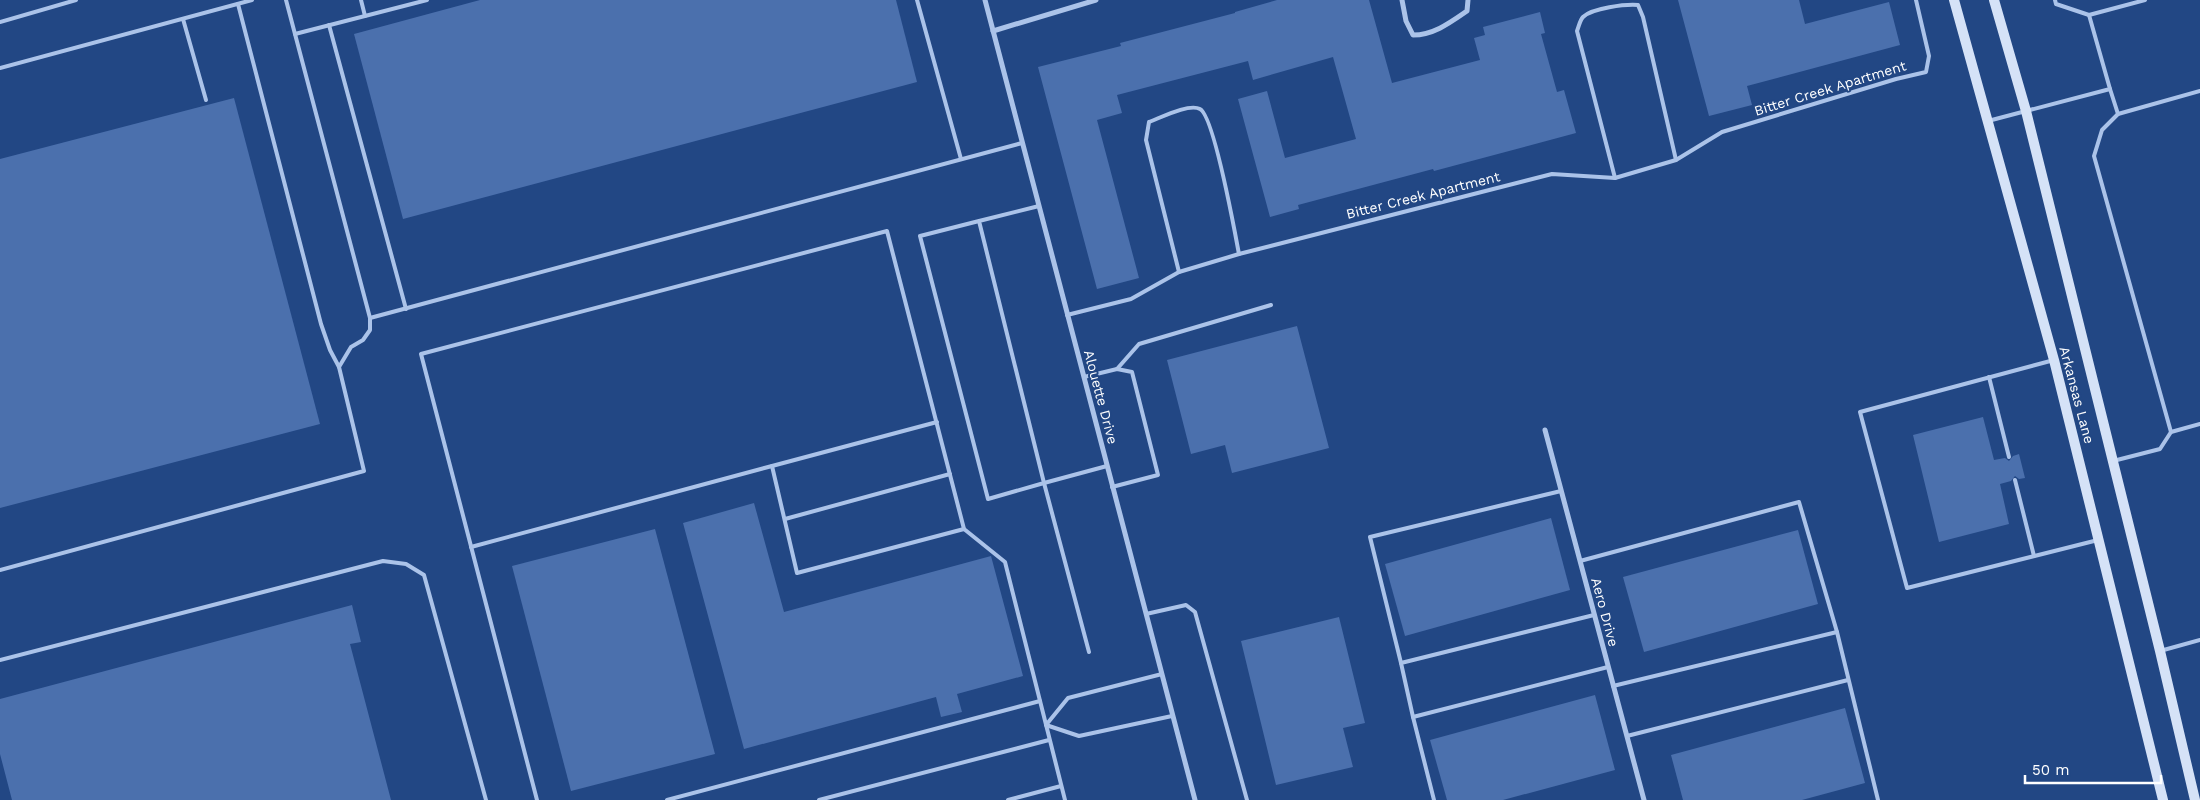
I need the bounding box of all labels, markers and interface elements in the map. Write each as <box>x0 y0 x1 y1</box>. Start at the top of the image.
street label: Bitter Creek Apartment <box>1752 57 1908 119</box>
street label: Bitter Creek Apartment <box>1344 168 1502 222</box>
street label: Arkansas Lane <box>2056 345 2098 445</box>
street label: Alouette Drive <box>1081 348 1121 446</box>
street label: Aero Drive <box>1588 576 1622 648</box>
scale bar <box>2025 752 2161 784</box>
text: 50 m <box>2032 761 2069 779</box>

